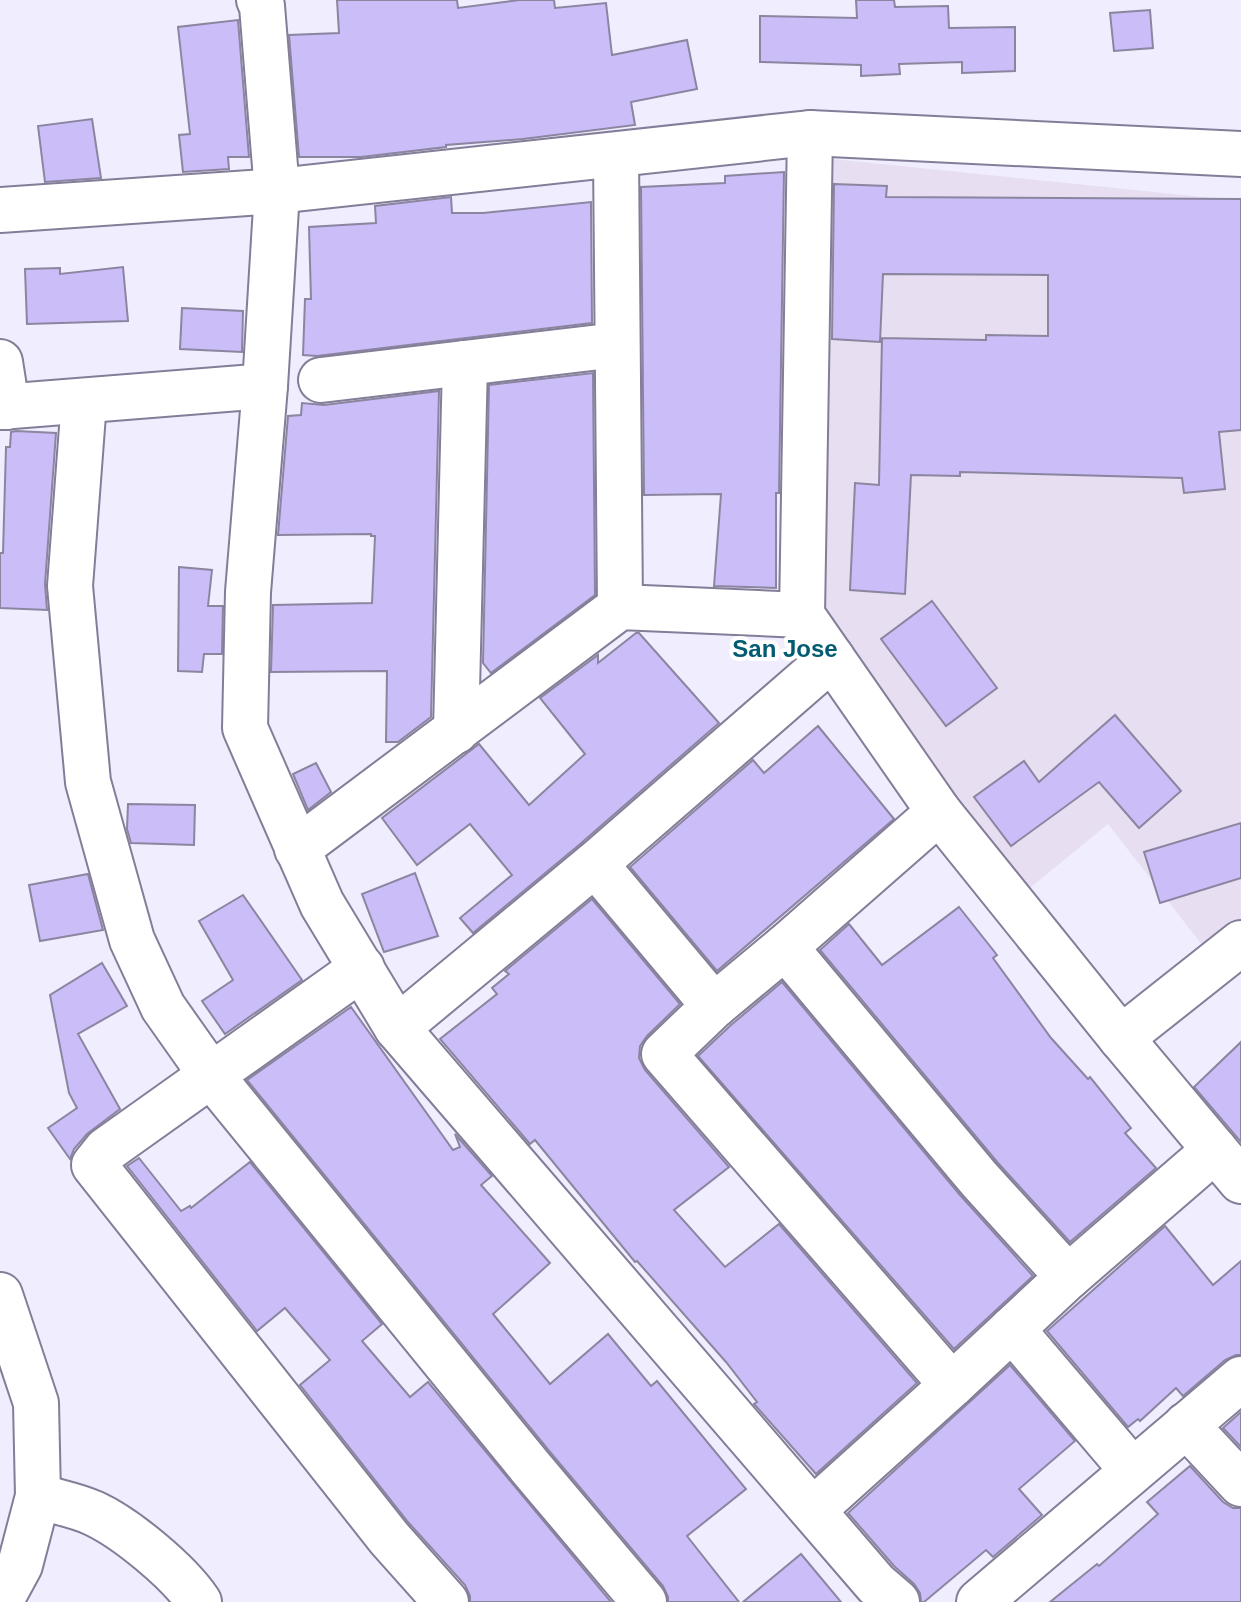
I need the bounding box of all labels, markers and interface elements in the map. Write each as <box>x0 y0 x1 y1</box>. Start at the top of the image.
district label: San Jose <box>732 635 838 662</box>

